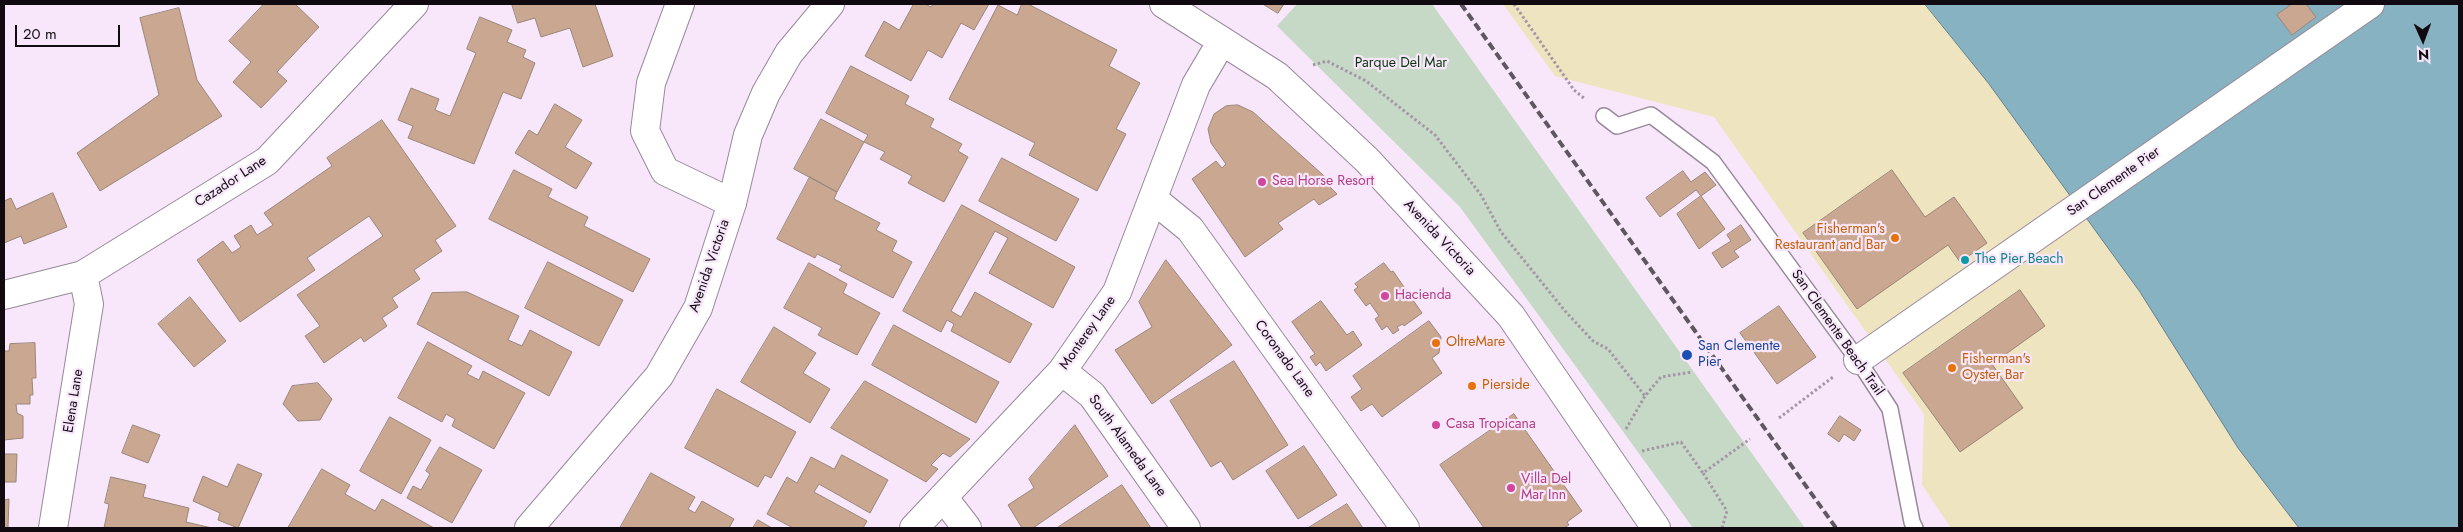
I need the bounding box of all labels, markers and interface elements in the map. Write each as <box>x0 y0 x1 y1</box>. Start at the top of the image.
scale bar <box>18 15 122 47</box>
north arrow <box>2398 15 2448 65</box>
text: 20 m <box>23 23 57 45</box>
text: N <box>2418 45 2429 65</box>
park label: Parque Del Mar <box>1355 56 1447 72</box>
street label: San Clemente Pier <box>2064 144 2164 220</box>
street label: Cazador Lane <box>192 153 270 211</box>
place label: Sea Horse Resort <box>1272 174 1374 190</box>
marker: Sea Horse Resort <box>1256 176 1268 188</box>
street label: Avenida Victoria <box>1400 197 1478 279</box>
street label: Avenida Victoria <box>686 217 734 315</box>
place label: Fisherman's Restaurant and Bar <box>1775 222 1885 254</box>
marker: Fisherman's Restaurant and Bar <box>1889 232 1901 244</box>
place label: The Pier Beach <box>1975 252 2064 268</box>
marker: The Pier Beach <box>1959 254 1971 266</box>
street label: San Clemente Beach Trail <box>1787 267 1887 399</box>
place label: Hacienda <box>1395 288 1451 304</box>
marker: Hacienda <box>1379 290 1391 302</box>
street label: Monterey Lane <box>1056 293 1120 373</box>
street label: Coronado Lane <box>1250 317 1318 401</box>
place label: OltreMare <box>1446 335 1505 351</box>
marker: OltreMare <box>1430 337 1442 349</box>
place label: San Clemente Pier <box>1698 339 1780 372</box>
marker: San Clemente Pier <box>1680 348 1694 362</box>
place label: Fisherman's Oyster Bar <box>1962 352 2030 384</box>
marker: Fisherman's Oyster Bar <box>1946 362 1958 374</box>
street label: Elena Lane <box>61 368 87 434</box>
place label: Pierside <box>1482 378 1530 394</box>
marker: Pierside <box>1466 380 1478 392</box>
street label: South Alameda Lane <box>1085 392 1169 500</box>
place label: Casa Tropicana <box>1446 417 1536 433</box>
marker: Casa Tropicana <box>1430 419 1442 431</box>
place label: Villa Del Mar Inn <box>1521 472 1571 504</box>
marker: Villa Del Mar Inn <box>1505 482 1517 494</box>

